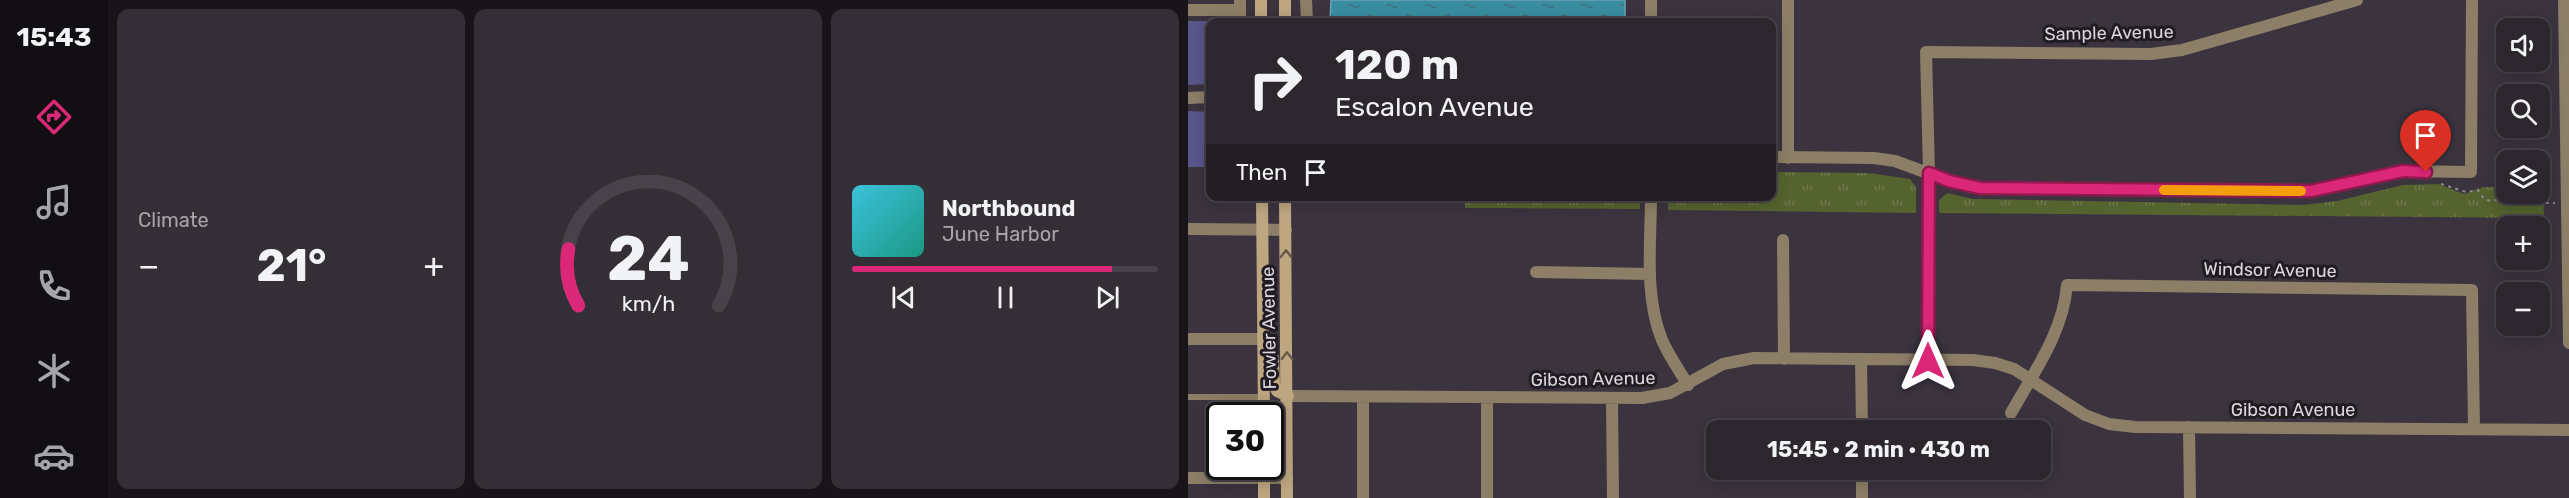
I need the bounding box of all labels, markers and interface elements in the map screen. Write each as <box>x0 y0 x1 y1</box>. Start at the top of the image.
map controls <box>2496 18 2550 336</box>
button: sound <box>2496 18 2550 72</box>
text: 15:43 <box>17 21 91 53</box>
street label: Sample Avenue <box>2044 21 2174 45</box>
text: 120 m <box>1335 40 1459 90</box>
icon: right <box>1236 42 1314 120</box>
button: search <box>2496 84 2550 138</box>
text: Escalon Avenue <box>1335 91 1534 123</box>
icon: directions <box>33 96 75 138</box>
pin <box>2400 110 2451 172</box>
icon: arrive <box>2409 119 2442 152</box>
button: layers <box>2496 150 2550 204</box>
icon: arrive <box>1299 156 1332 189</box>
text: Then <box>1236 159 1287 186</box>
icon: music <box>33 181 75 223</box>
text: Northbound <box>942 195 1075 222</box>
text: Climate <box>138 208 209 232</box>
button: + <box>2496 216 2550 270</box>
text: 24 <box>607 222 689 296</box>
text: June Harbor <box>942 222 1059 246</box>
text: 21° <box>256 239 327 292</box>
text: − <box>138 246 159 285</box>
text: + <box>423 246 444 285</box>
one-way arrow <box>1280 250 1292 259</box>
street label: Windsor Avenue <box>2203 258 2337 282</box>
icon: phone <box>33 265 75 307</box>
street label: Fowler Avenue <box>1257 266 1281 390</box>
icon: previous <box>887 281 920 314</box>
icon: pause <box>989 281 1022 314</box>
icon: next <box>1091 281 1124 314</box>
button: − <box>2496 282 2550 336</box>
text: km/h <box>621 291 675 316</box>
position arrow <box>1896 329 1960 393</box>
icon: climate <box>33 350 75 392</box>
one-way arrow <box>1281 352 1293 361</box>
street label: Gibson Avenue <box>1530 367 1656 391</box>
street label: Gibson Avenue <box>2231 399 2355 421</box>
speed limit sign: 30 <box>1206 402 1284 480</box>
icon: car <box>33 435 75 477</box>
text: 15:45 · 2 min · 430 m <box>1767 436 1990 463</box>

